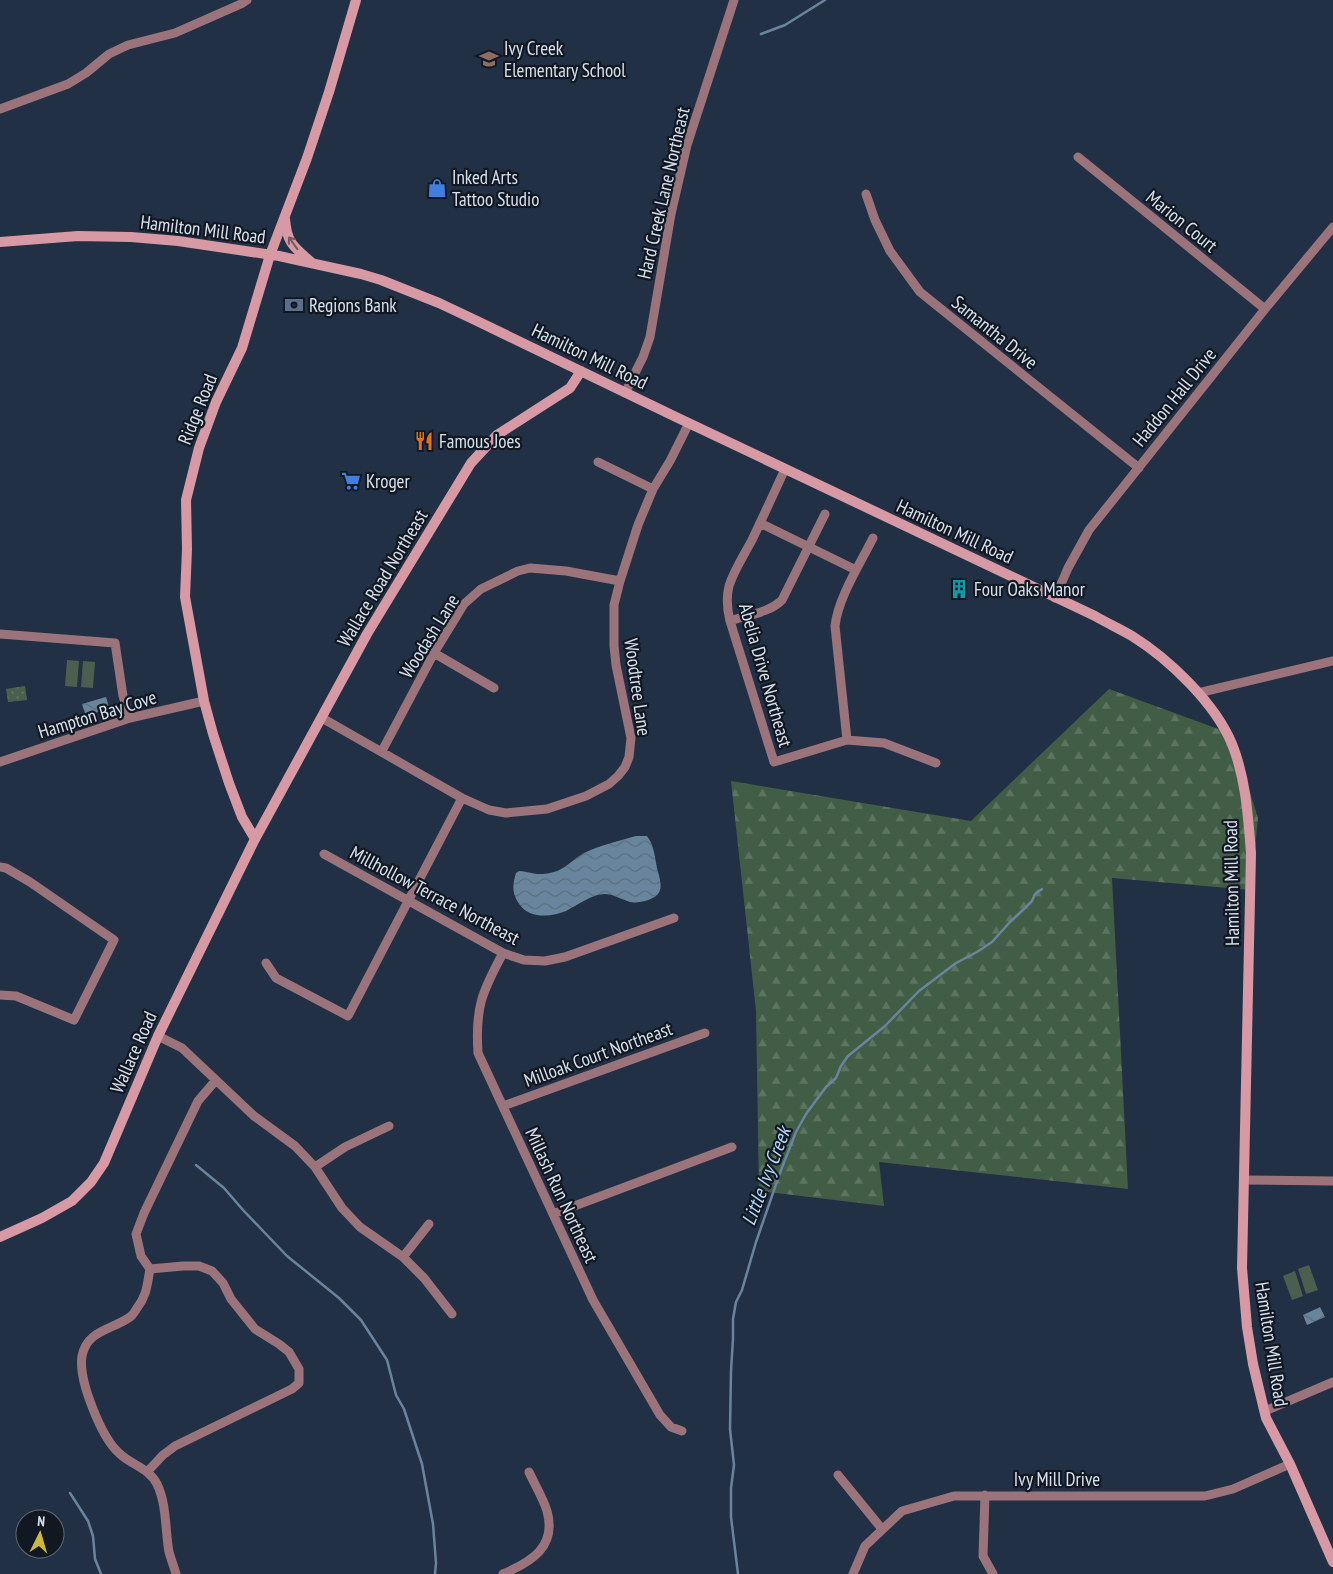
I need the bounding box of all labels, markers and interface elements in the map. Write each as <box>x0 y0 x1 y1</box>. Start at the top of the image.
place label: Ivy Creek Elementary School <box>504 36 626 82</box>
school or university icon: Ivy Creek Elementary School <box>478 48 500 70</box>
street label: Hard Creek Lane Northeast <box>632 104 695 281</box>
place label: Inked Arts Tattoo Studio <box>452 165 539 211</box>
shop icon: Inked Arts Tattoo Studio <box>426 177 448 199</box>
street label: Marion Court <box>1141 185 1223 258</box>
street label: Hamilton Mill Road <box>139 209 267 249</box>
one-way arrow <box>288 236 298 250</box>
street label: Samantha Drive <box>947 290 1043 374</box>
place label: Regions Bank <box>309 293 397 317</box>
bank icon: Regions Bank <box>283 294 305 316</box>
street label: Hamilton Mill Road <box>528 318 652 394</box>
street label: Haddon Hall Drive <box>1127 343 1221 451</box>
street label: Ridge Road <box>172 370 222 448</box>
place label: Famous Joes <box>439 429 521 453</box>
restaurant icon: Famous Joes <box>413 430 435 452</box>
place label: Kroger <box>366 469 410 493</box>
supermarket icon: Kroger <box>340 470 362 492</box>
street label: Hamilton Mill Road <box>893 494 1017 568</box>
street label: Wallace Road Northeast <box>332 504 433 651</box>
place label: Four Oaks Manor <box>974 577 1086 601</box>
building icon: Four Oaks Manor <box>948 578 970 600</box>
street label: Woodash Lane <box>394 589 464 682</box>
street label: Abelia Drive Northeast <box>734 600 798 750</box>
street label: Woodtree Lane <box>619 637 657 737</box>
street label: Hampton Bay Cove <box>35 685 159 743</box>
street label: Hamilton Mill Road <box>1218 820 1244 946</box>
street label: Millhollow Terrace Northeast <box>346 840 524 950</box>
street label: Wallace Road <box>104 1007 162 1097</box>
street label: Milloak Court Northeast <box>521 1016 676 1092</box>
water label: Little Ivy Creek <box>735 1121 797 1229</box>
street label: Millash Run Northeast <box>520 1124 604 1267</box>
street label: Hamilton Mill Road <box>1250 1280 1294 1408</box>
street label: Ivy Mill Drive <box>1014 1467 1100 1491</box>
north arrow <box>15 1509 65 1559</box>
text: N <box>37 1512 46 1530</box>

